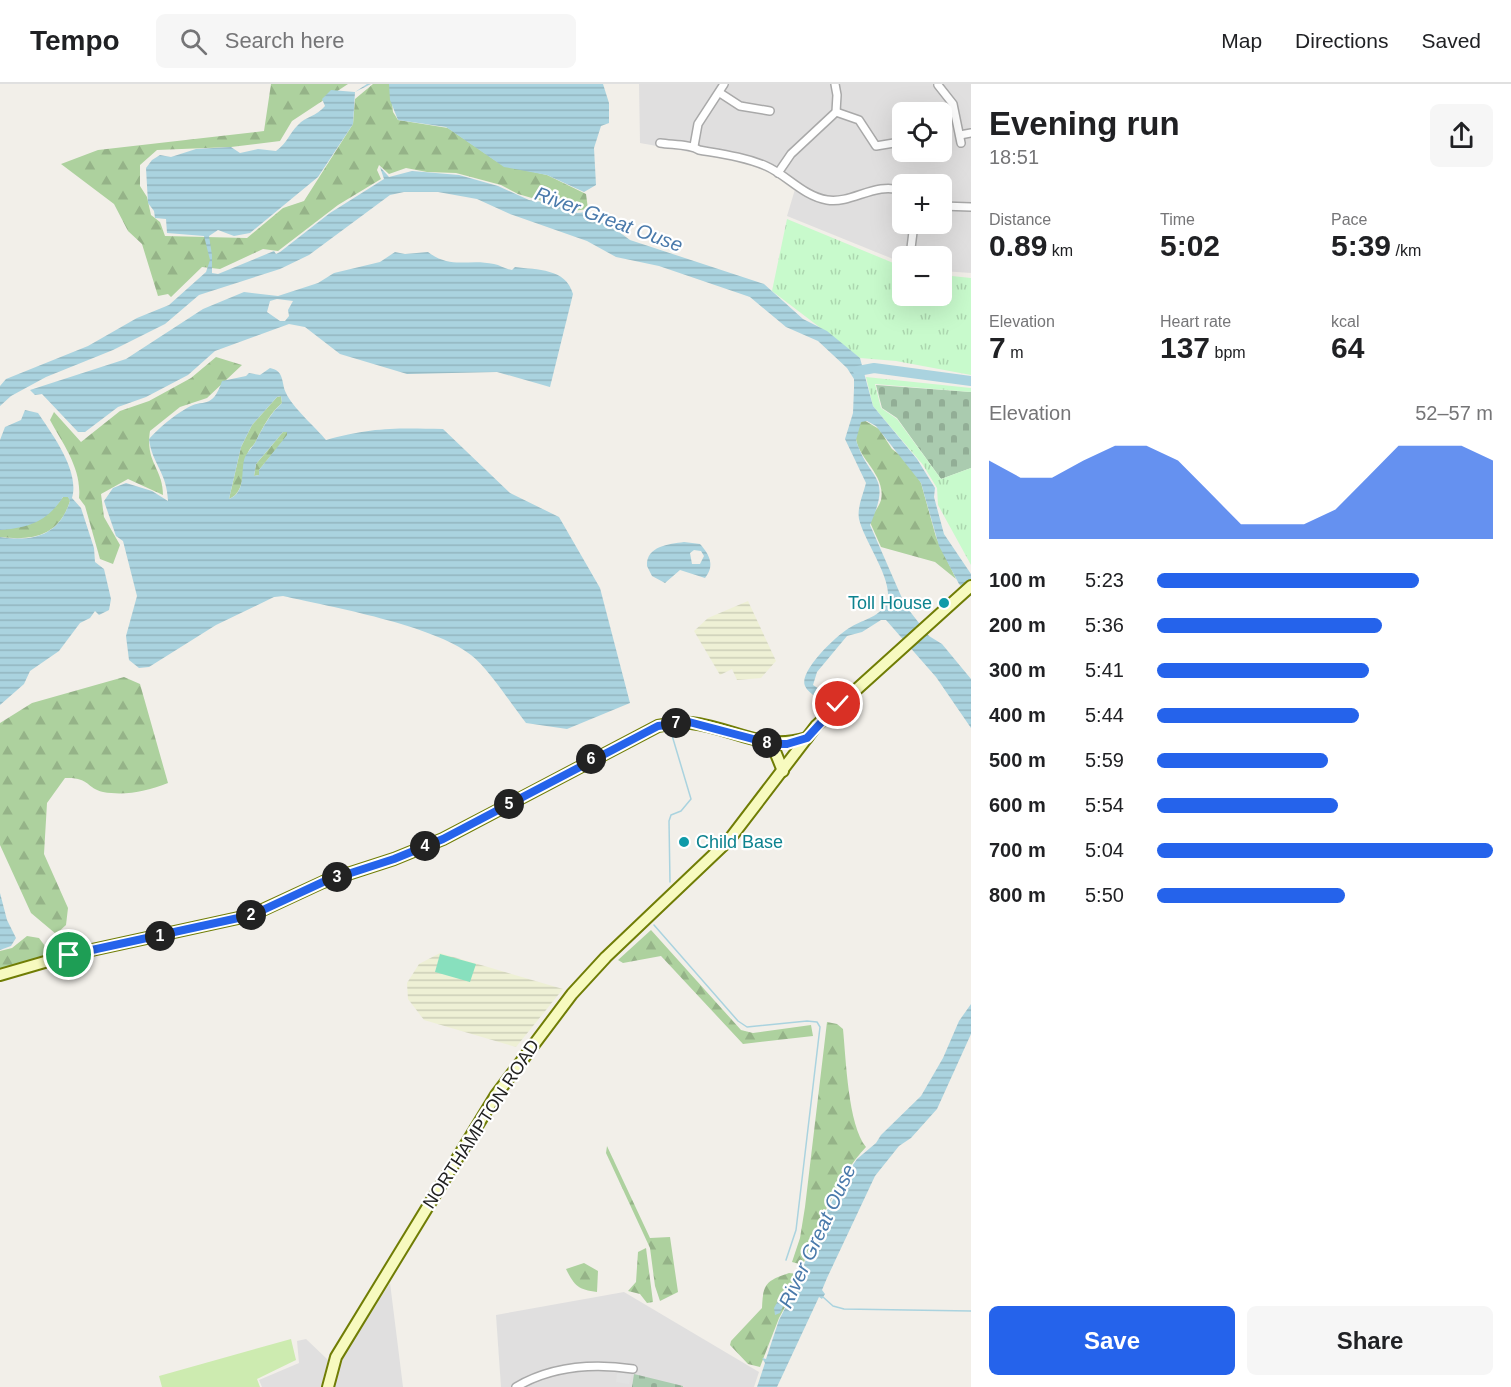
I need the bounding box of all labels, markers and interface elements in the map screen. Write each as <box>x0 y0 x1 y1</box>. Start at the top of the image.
search box <box>156 14 576 68</box>
text: Tempo <box>30 25 120 56</box>
icon: search <box>177 25 210 58</box>
text: Search here <box>225 28 345 53</box>
text: Map <box>1221 29 1262 52</box>
text: Directions <box>1295 29 1388 52</box>
text: Saved <box>1421 29 1481 52</box>
map controls <box>892 102 952 306</box>
button: locate <box>892 102 952 162</box>
button: share <box>1430 104 1493 167</box>
text: Evening run <box>989 105 1180 142</box>
text: 18:51 <box>989 146 1039 168</box>
button: + <box>892 174 952 234</box>
water label: River Great Ouse <box>532 182 686 256</box>
text: Distance <box>989 211 1051 228</box>
text: Time <box>1160 211 1195 228</box>
text: Pace <box>1331 211 1367 228</box>
text: 0.89 <box>989 229 1047 262</box>
text: 5:02 <box>1160 229 1220 262</box>
text: 5:39 <box>1331 229 1391 262</box>
text: km <box>1047 242 1073 259</box>
text: /km <box>1391 242 1421 259</box>
button: − <box>892 246 952 306</box>
text: Elevation <box>989 313 1055 330</box>
text: Heart rate <box>1160 313 1231 330</box>
text: kcal <box>1331 313 1359 330</box>
text: 7 <box>989 331 1006 364</box>
text: 137 <box>1160 331 1210 364</box>
text: 64 <box>1331 331 1364 364</box>
text: m <box>1006 344 1023 361</box>
text: bpm <box>1210 344 1246 361</box>
text: Elevation <box>989 402 1071 424</box>
text: 52–57 m <box>1415 402 1493 424</box>
text: 100 m <box>989 569 1046 591</box>
text: 5:23 <box>1085 569 1124 591</box>
place label: Toll House <box>848 593 932 613</box>
marker: Toll House <box>937 596 951 610</box>
text: 200 m <box>989 614 1046 636</box>
text: 5:36 <box>1085 614 1124 636</box>
text: 300 m <box>989 659 1046 681</box>
text: 5:41 <box>1085 659 1124 681</box>
pin <box>812 678 863 729</box>
icon: check <box>821 687 854 720</box>
text: 400 m <box>989 704 1046 726</box>
text: 5:44 <box>1085 704 1124 726</box>
pin: 7 <box>661 708 691 738</box>
text: 7 <box>672 714 680 731</box>
pin: 8 <box>752 728 782 758</box>
text: 8 <box>763 734 771 751</box>
pin: 6 <box>576 744 606 774</box>
text: 500 m <box>989 749 1046 771</box>
text: 5:59 <box>1085 749 1124 771</box>
text: 6 <box>587 750 595 767</box>
pin: 5 <box>494 789 524 819</box>
text: 600 m <box>989 794 1046 816</box>
text: 5:54 <box>1085 794 1124 816</box>
text: 5 <box>505 795 513 812</box>
pin: 4 <box>410 831 440 861</box>
place label: Child Base <box>696 832 783 852</box>
marker: Child Base <box>677 835 691 849</box>
text: 4 <box>421 837 429 854</box>
text: 700 m <box>989 839 1046 861</box>
text: 5:04 <box>1085 839 1124 861</box>
pin: 3 <box>322 862 352 892</box>
text: 3 <box>333 868 341 885</box>
text: 800 m <box>989 884 1046 906</box>
text: 5:50 <box>1085 884 1124 906</box>
pin: 2 <box>236 900 266 930</box>
text: 2 <box>247 906 255 923</box>
pin: 1 <box>145 921 175 951</box>
text: 1 <box>156 927 164 944</box>
pin <box>43 929 94 980</box>
icon: arrive <box>52 938 85 971</box>
street label: NORTHAMPTON ROAD <box>419 1036 543 1212</box>
water label: River Great Ouse <box>774 1161 860 1311</box>
button: Save <box>989 1306 1235 1375</box>
button: Share <box>1247 1306 1493 1375</box>

